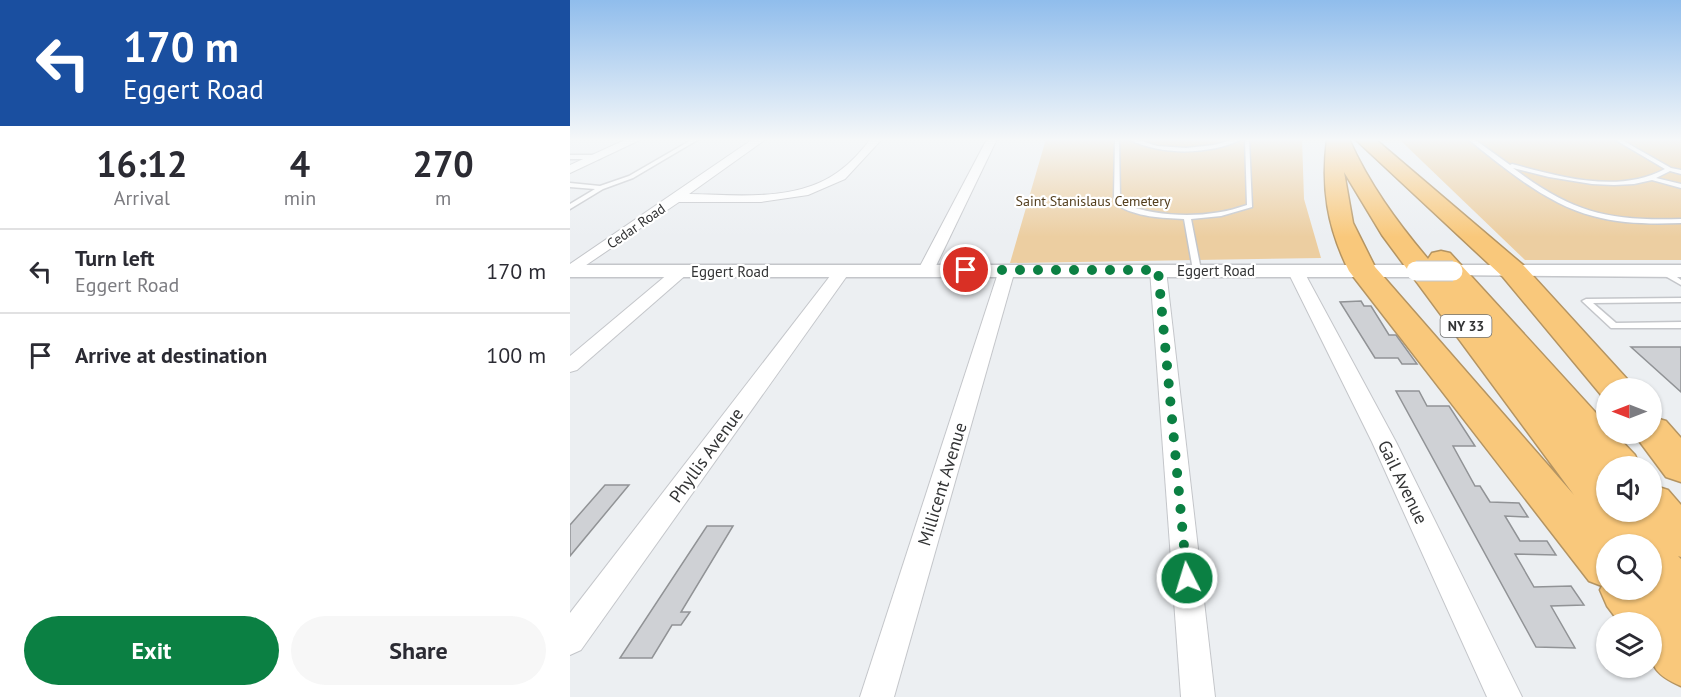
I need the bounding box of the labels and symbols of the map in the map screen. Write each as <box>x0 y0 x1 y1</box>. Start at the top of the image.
park label: Saint Stanislaus Cemetery <box>1016 192 1171 210</box>
street label: Cedar Road <box>603 199 669 253</box>
pin <box>940 244 991 295</box>
street label: Eggert Road <box>1177 261 1255 280</box>
street label: Eggert Road <box>691 262 769 281</box>
road number: NY 33 <box>1440 315 1492 337</box>
north arrow <box>1596 378 1662 444</box>
street label: Phyllis Avenue <box>664 403 748 507</box>
street label: Millicent Avenue <box>912 420 972 548</box>
street label: Gail Avenue <box>1373 436 1433 528</box>
position arrow <box>1155 546 1219 610</box>

